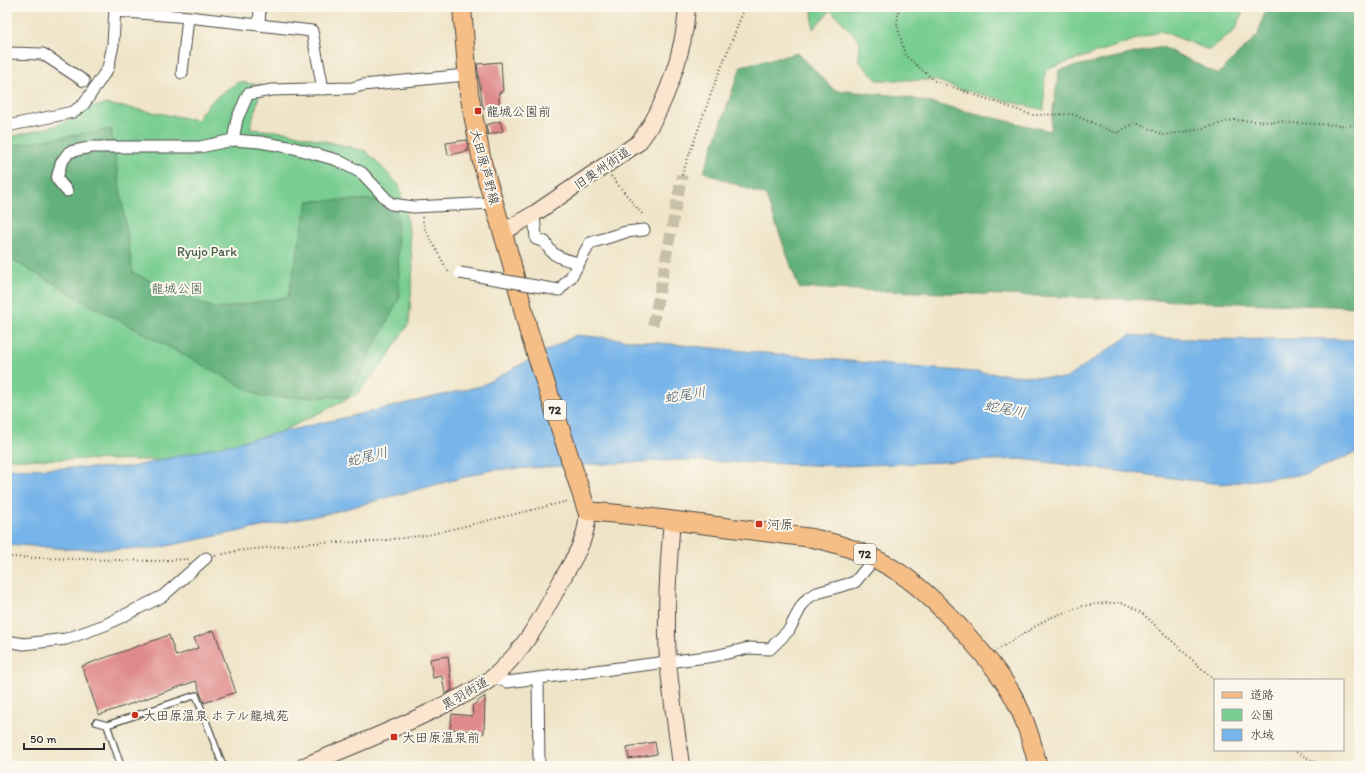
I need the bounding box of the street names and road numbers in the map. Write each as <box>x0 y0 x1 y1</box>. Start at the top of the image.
street label: 大田原芦野線 <box>468 127 503 208</box>
street label: 旧奥州街道 <box>571 144 633 192</box>
road number: 72 <box>544 400 566 420</box>
road number: 72 <box>854 544 876 564</box>
street label: 黒羽街道 <box>439 674 491 712</box>

